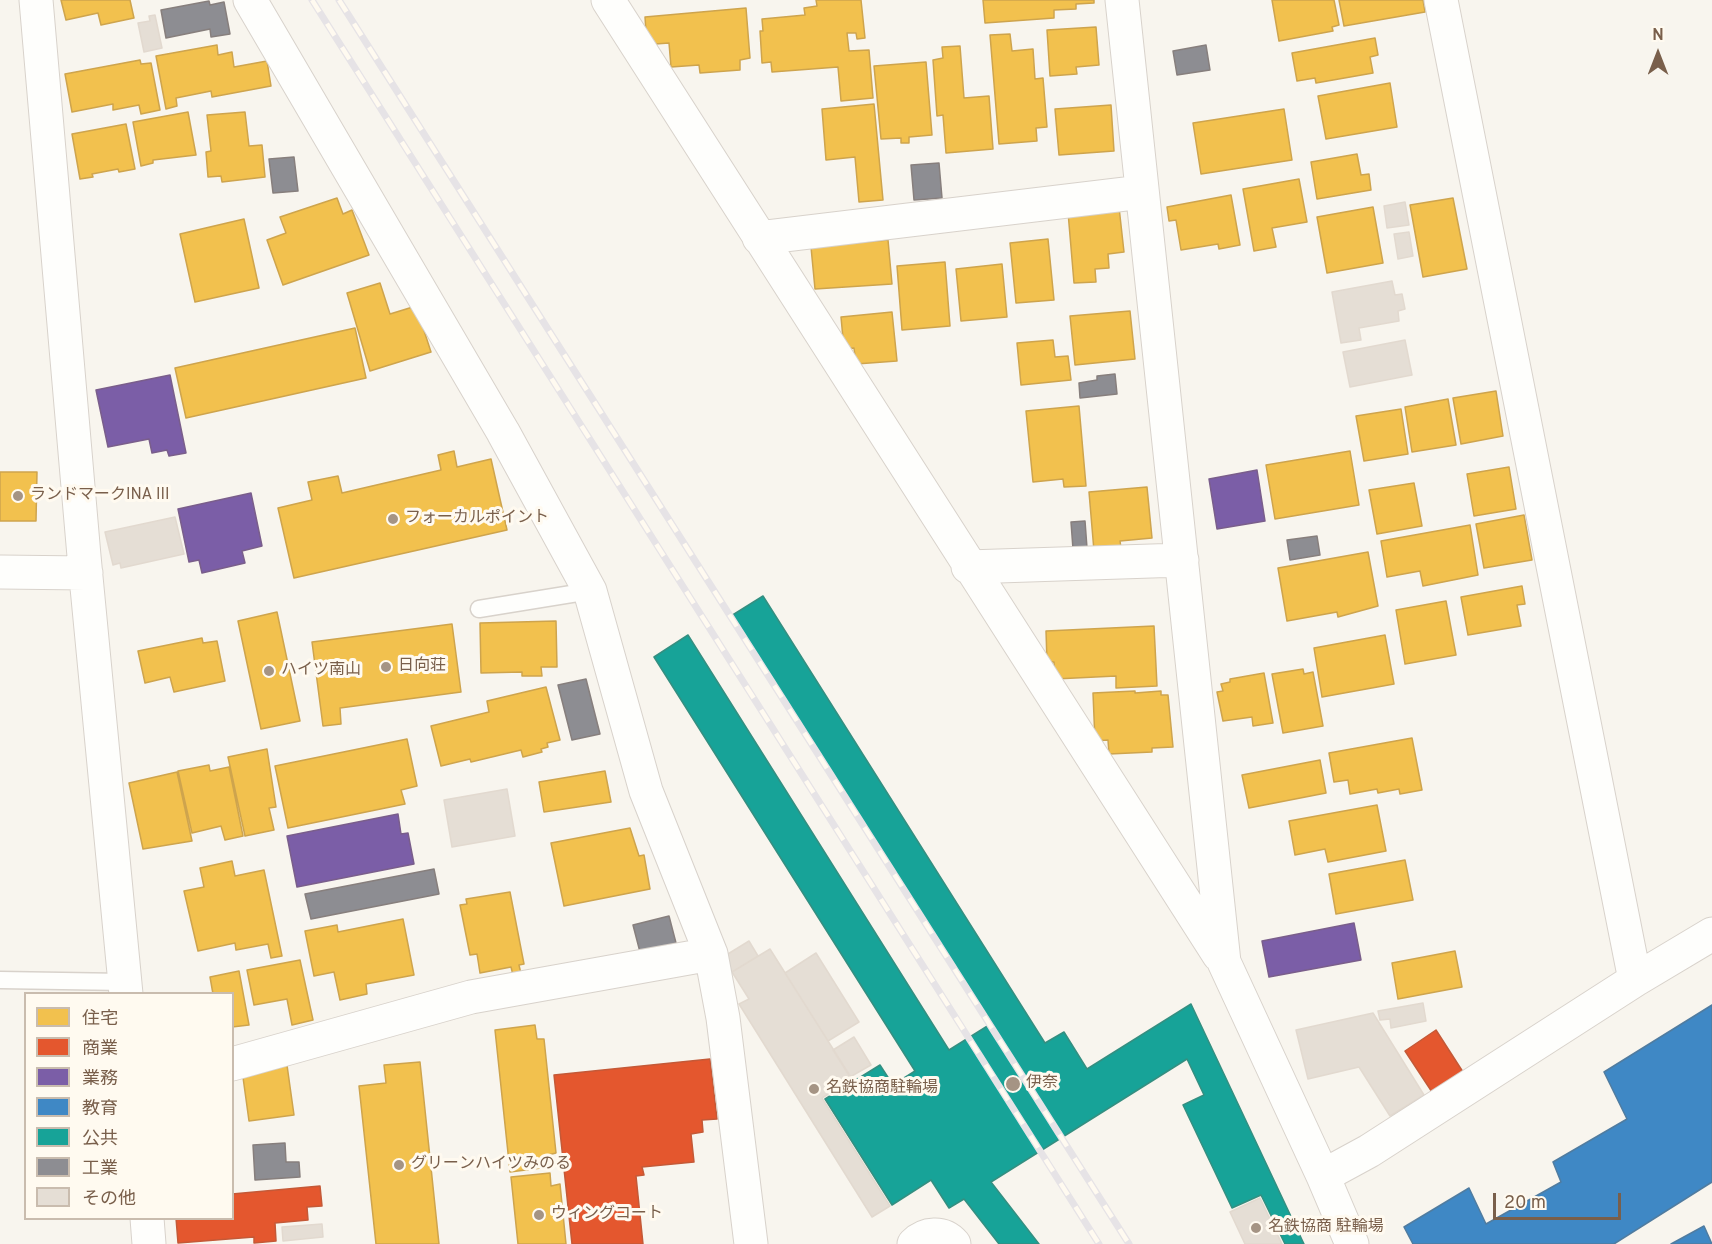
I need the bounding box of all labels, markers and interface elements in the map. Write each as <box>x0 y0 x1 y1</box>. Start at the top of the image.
north arrow <box>1628 24 1688 84</box>
text: N <box>1652 26 1664 46</box>
place label: ランドマークINA III <box>30 486 170 506</box>
marker: ランドマークINA III <box>11 489 25 503</box>
place label: フォーカルポイント <box>405 509 549 529</box>
marker: フォーカルポイント <box>386 512 400 526</box>
place label: 日向荘 <box>398 657 446 677</box>
marker: 日向荘 <box>379 660 393 674</box>
place label: ハイツ南山 <box>281 661 361 681</box>
marker: ハイツ南山 <box>262 664 276 678</box>
legend <box>24 992 234 1220</box>
text: 住宅 <box>82 1008 118 1031</box>
text: 商業 <box>82 1038 118 1061</box>
text: 業務 <box>82 1068 118 1091</box>
place label: 伊奈 <box>1026 1074 1058 1094</box>
marker: 伊奈 <box>1004 1075 1022 1093</box>
place label: 名鉄協商駐輪場 <box>826 1079 938 1099</box>
marker: 名鉄協商駐輪場 <box>807 1082 821 1096</box>
text: 教育 <box>82 1098 118 1121</box>
text: 公共 <box>82 1128 118 1151</box>
place label: グリーンハイツみのる <box>411 1155 571 1175</box>
text: 工業 <box>82 1158 118 1181</box>
marker: グリーンハイツみのる <box>392 1158 406 1172</box>
scale bar <box>1496 1181 1624 1219</box>
text: その他 <box>82 1188 136 1211</box>
text: 20 m <box>1504 1192 1546 1215</box>
place label: ウィングコート <box>551 1205 663 1225</box>
marker: ウィングコート <box>532 1208 546 1222</box>
place label: 名鉄協商 駐輪場 <box>1268 1218 1384 1238</box>
marker: 名鉄協商 駐輪場 <box>1249 1221 1263 1235</box>

